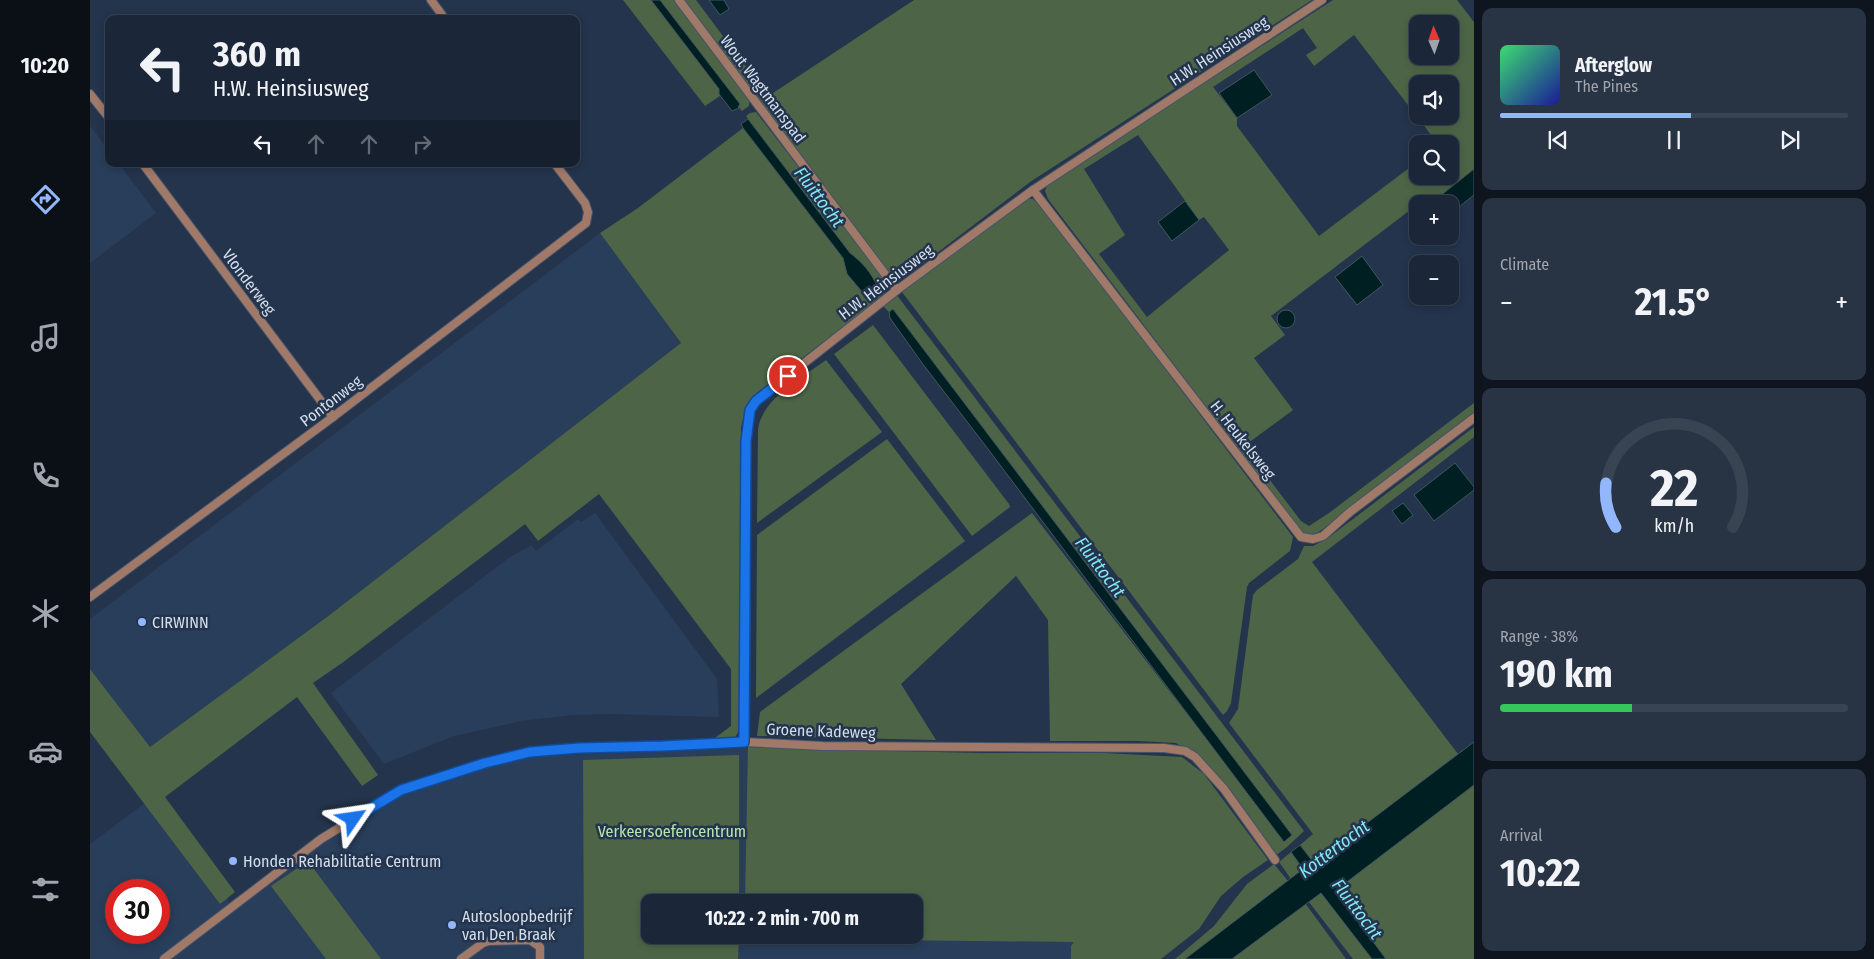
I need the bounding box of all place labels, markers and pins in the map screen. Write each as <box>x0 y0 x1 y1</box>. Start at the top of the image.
pin <box>767 355 809 397</box>
place label: CIRWINN <box>152 613 209 632</box>
marker: CIRWINN <box>136 616 148 628</box>
place label: Honden Rehabilitatie Centrum <box>243 852 441 871</box>
marker: Honden Rehabilitatie Centrum <box>227 855 239 867</box>
place label: Autosloopbedrijf van Den Braak <box>462 907 573 944</box>
marker: Autosloopbedrijf van Den Braak <box>446 919 458 931</box>

